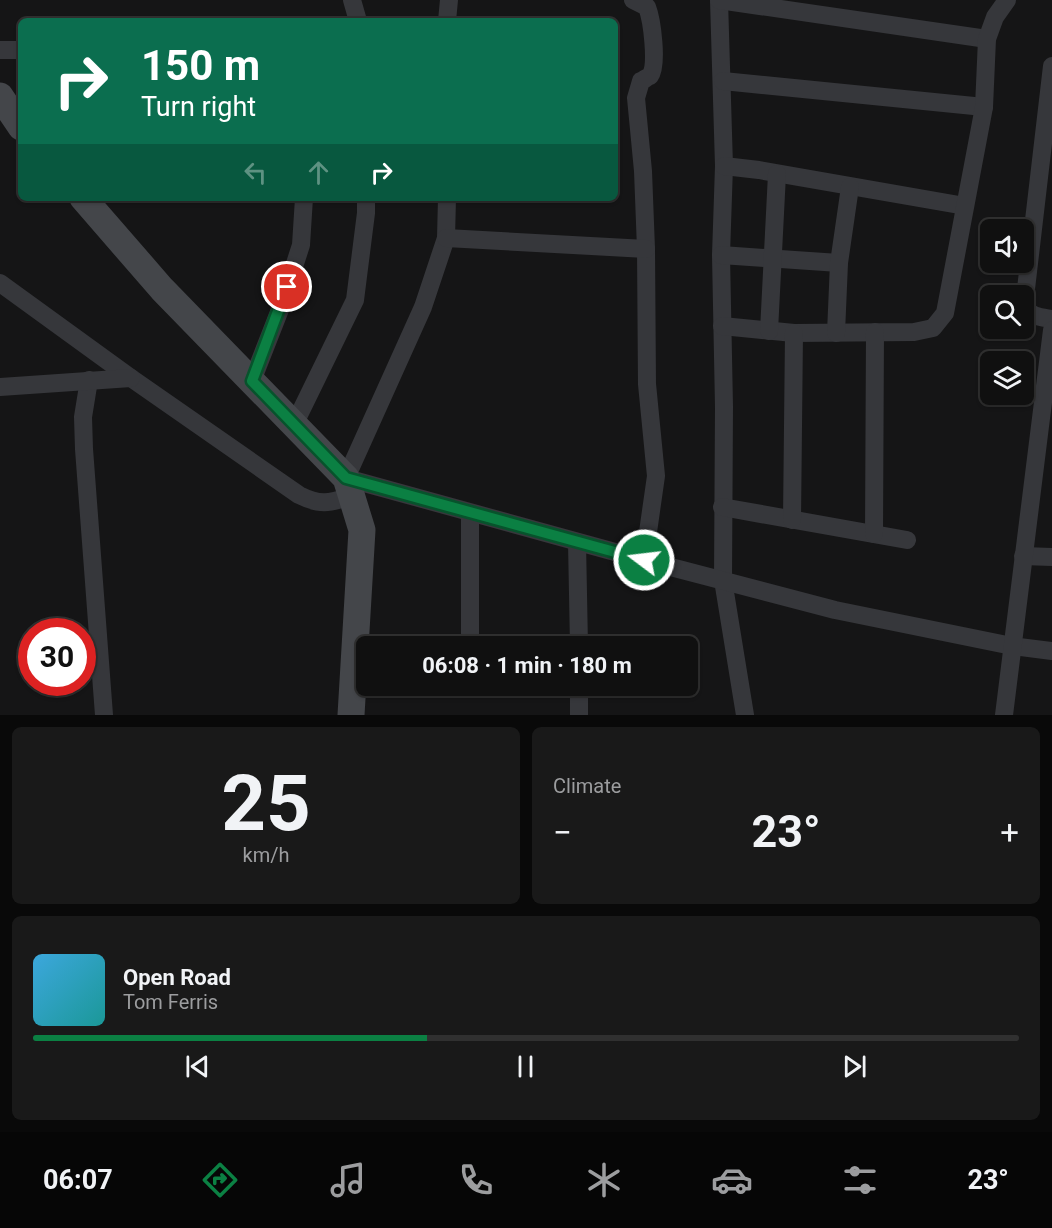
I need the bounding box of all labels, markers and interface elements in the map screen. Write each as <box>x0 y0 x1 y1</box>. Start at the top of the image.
text: 150 m <box>141 41 260 90</box>
icon: right <box>42 42 120 120</box>
text: Turn right <box>141 91 256 123</box>
icon: left <box>239 156 272 189</box>
icon: ahead <box>302 156 335 189</box>
icon: right <box>365 156 398 189</box>
map controls <box>980 219 1034 405</box>
button: sound <box>980 219 1034 273</box>
pin <box>261 261 312 312</box>
icon: arrive <box>270 270 303 303</box>
button: search <box>980 285 1034 339</box>
button: layers <box>980 351 1034 405</box>
position arrow <box>612 528 676 592</box>
speed limit sign: 30 <box>18 618 96 696</box>
text: 06:08 · 1 min · 180 m <box>422 653 632 678</box>
text: 25 <box>221 758 311 849</box>
text: Climate <box>553 774 621 798</box>
text: 23° <box>751 805 821 858</box>
text: − <box>553 813 572 852</box>
text: + <box>1000 813 1019 852</box>
text: km/h <box>243 843 289 867</box>
text: Open Road <box>123 965 231 990</box>
text: Tom Ferris <box>123 990 218 1014</box>
icon: previous <box>181 1050 214 1083</box>
icon: pause <box>509 1050 542 1083</box>
icon: next <box>838 1050 871 1083</box>
icon: directions <box>199 1159 241 1201</box>
icon: music <box>327 1159 369 1201</box>
icon: phone <box>455 1159 497 1201</box>
icon: climate <box>583 1159 625 1201</box>
icon: car <box>711 1159 753 1201</box>
icon: filters <box>839 1159 881 1201</box>
text: 06:07 <box>43 1164 113 1196</box>
text: 23° <box>967 1164 1009 1196</box>

